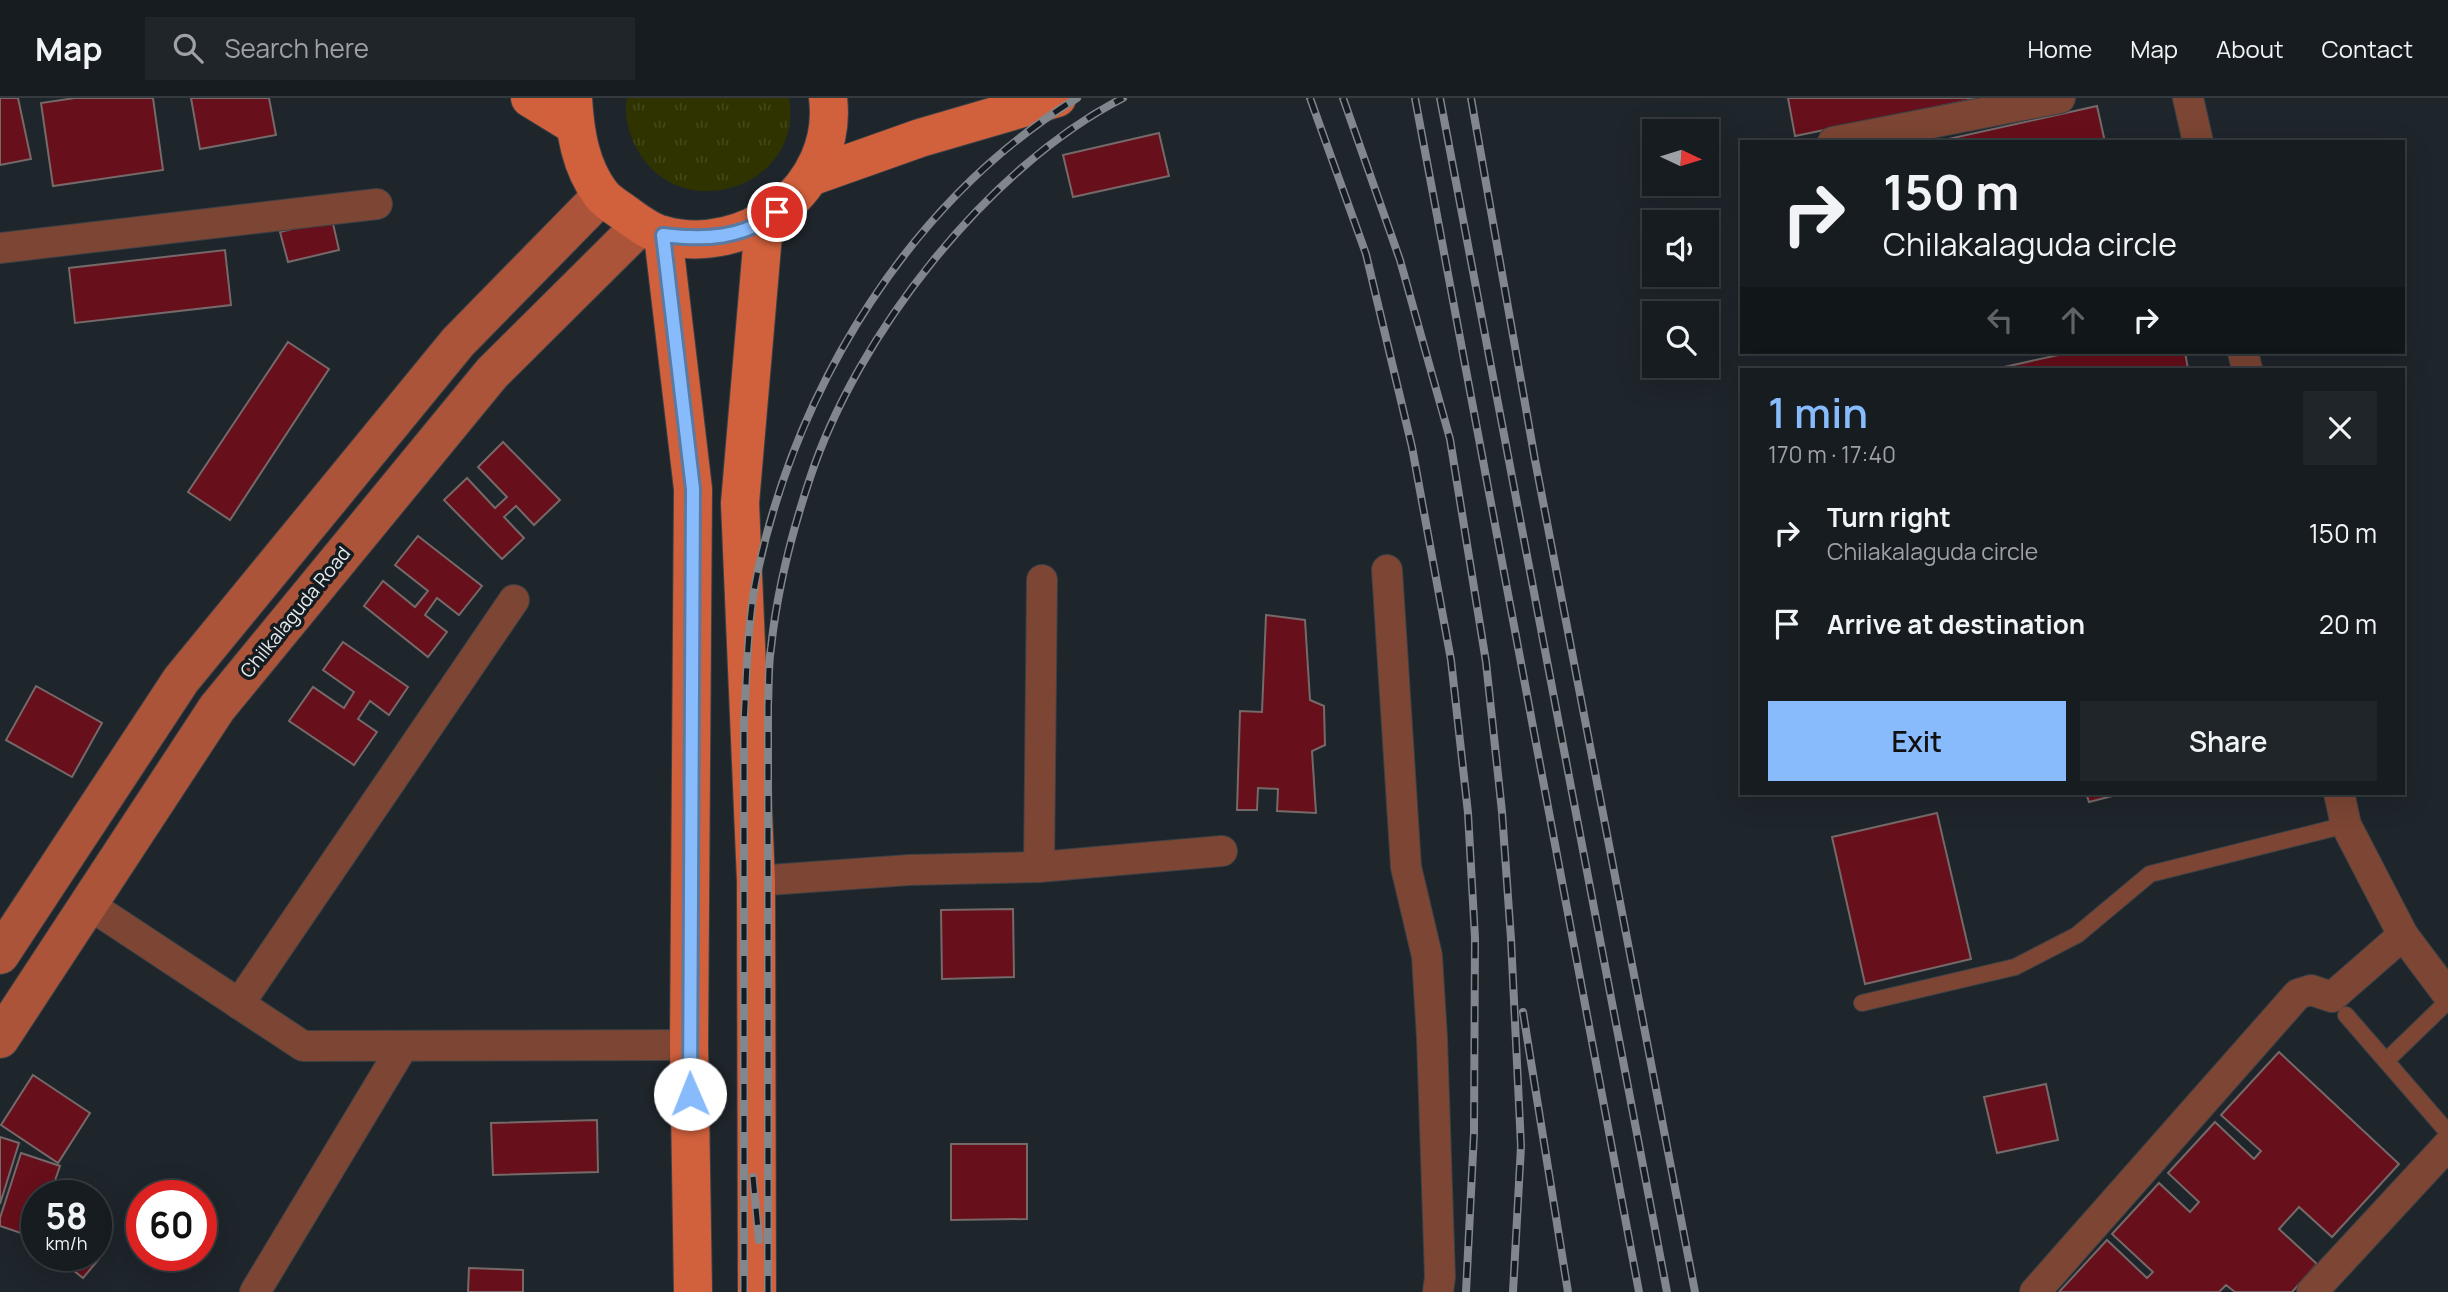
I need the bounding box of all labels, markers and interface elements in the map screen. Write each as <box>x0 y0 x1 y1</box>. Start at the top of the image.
search box <box>145 17 635 80</box>
text: Map <box>35 26 103 71</box>
icon: search <box>169 29 207 67</box>
text: Search here <box>225 30 369 66</box>
text: Home <box>2027 32 2092 65</box>
text: Map <box>2130 32 2178 65</box>
text: About <box>2216 32 2284 65</box>
text: Contact <box>2322 32 2413 65</box>
north arrow <box>1642 119 1718 196</box>
map controls <box>1642 119 1719 378</box>
text: 150 m <box>1883 158 2019 225</box>
icon: right <box>1768 168 1859 259</box>
pin <box>747 182 807 242</box>
icon: arrive <box>758 193 796 231</box>
button: sound <box>1642 210 1719 287</box>
text: Chilakalaguda circle <box>1883 222 2177 266</box>
button: search <box>1642 301 1719 378</box>
icon: left <box>1981 301 2019 339</box>
icon: ahead <box>2054 301 2092 339</box>
icon: right <box>2127 301 2165 339</box>
text: 1 min <box>1768 383 1868 441</box>
button: close <box>2303 391 2377 465</box>
text: 170 m · 17:40 <box>1768 438 1896 470</box>
text: Turn right <box>1827 499 1951 535</box>
icon: right <box>1768 514 1806 552</box>
text: 150 m <box>2309 515 2377 551</box>
text: Chilakalaguda circle <box>1827 535 2038 567</box>
street label: Chilkalaguda Road <box>234 541 356 683</box>
icon: arrive <box>1768 605 1806 643</box>
text: Arrive at destination <box>1827 606 2085 642</box>
text: 20 m <box>2319 606 2377 642</box>
button: Exit <box>1768 701 2066 781</box>
button: Share <box>2080 701 2377 781</box>
position arrow <box>653 1057 727 1131</box>
speed limit sign: 60 <box>126 1180 217 1271</box>
text: 58 <box>46 1192 87 1240</box>
text: km/h <box>46 1231 87 1255</box>

